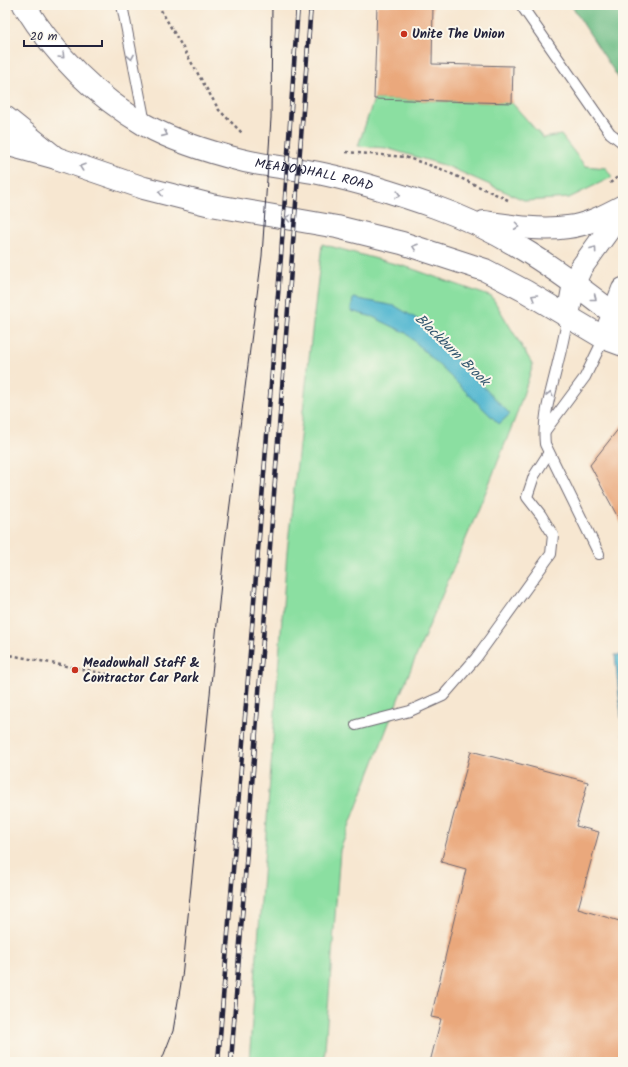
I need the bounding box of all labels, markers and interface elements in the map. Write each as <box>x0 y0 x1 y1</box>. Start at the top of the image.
scale bar <box>24 22 102 48</box>
place label: Unite The Union <box>412 24 505 45</box>
text: 20 m <box>30 27 58 46</box>
marker: Unite The Union <box>399 29 409 39</box>
one-way arrow <box>57 51 65 59</box>
one-way arrow <box>126 54 135 60</box>
one-way arrow <box>161 129 168 137</box>
street label: MEADOWHALL ROAD <box>253 153 376 197</box>
one-way arrow <box>78 163 85 171</box>
one-way arrow <box>158 188 165 197</box>
one-way arrow <box>395 190 402 199</box>
one-way arrow <box>285 215 291 223</box>
one-way arrow <box>514 222 520 231</box>
one-way arrow <box>412 243 419 252</box>
one-way arrow <box>589 247 596 254</box>
one-way arrow <box>590 293 597 300</box>
one-way arrow <box>531 294 538 301</box>
water label: Blackburn Brook <box>410 309 496 393</box>
one-way arrow <box>545 391 553 397</box>
place label: Meadowhall Staff & Contractor Car Park <box>83 653 200 689</box>
marker: Meadowhall Staff & Contractor Car Park <box>70 665 80 675</box>

